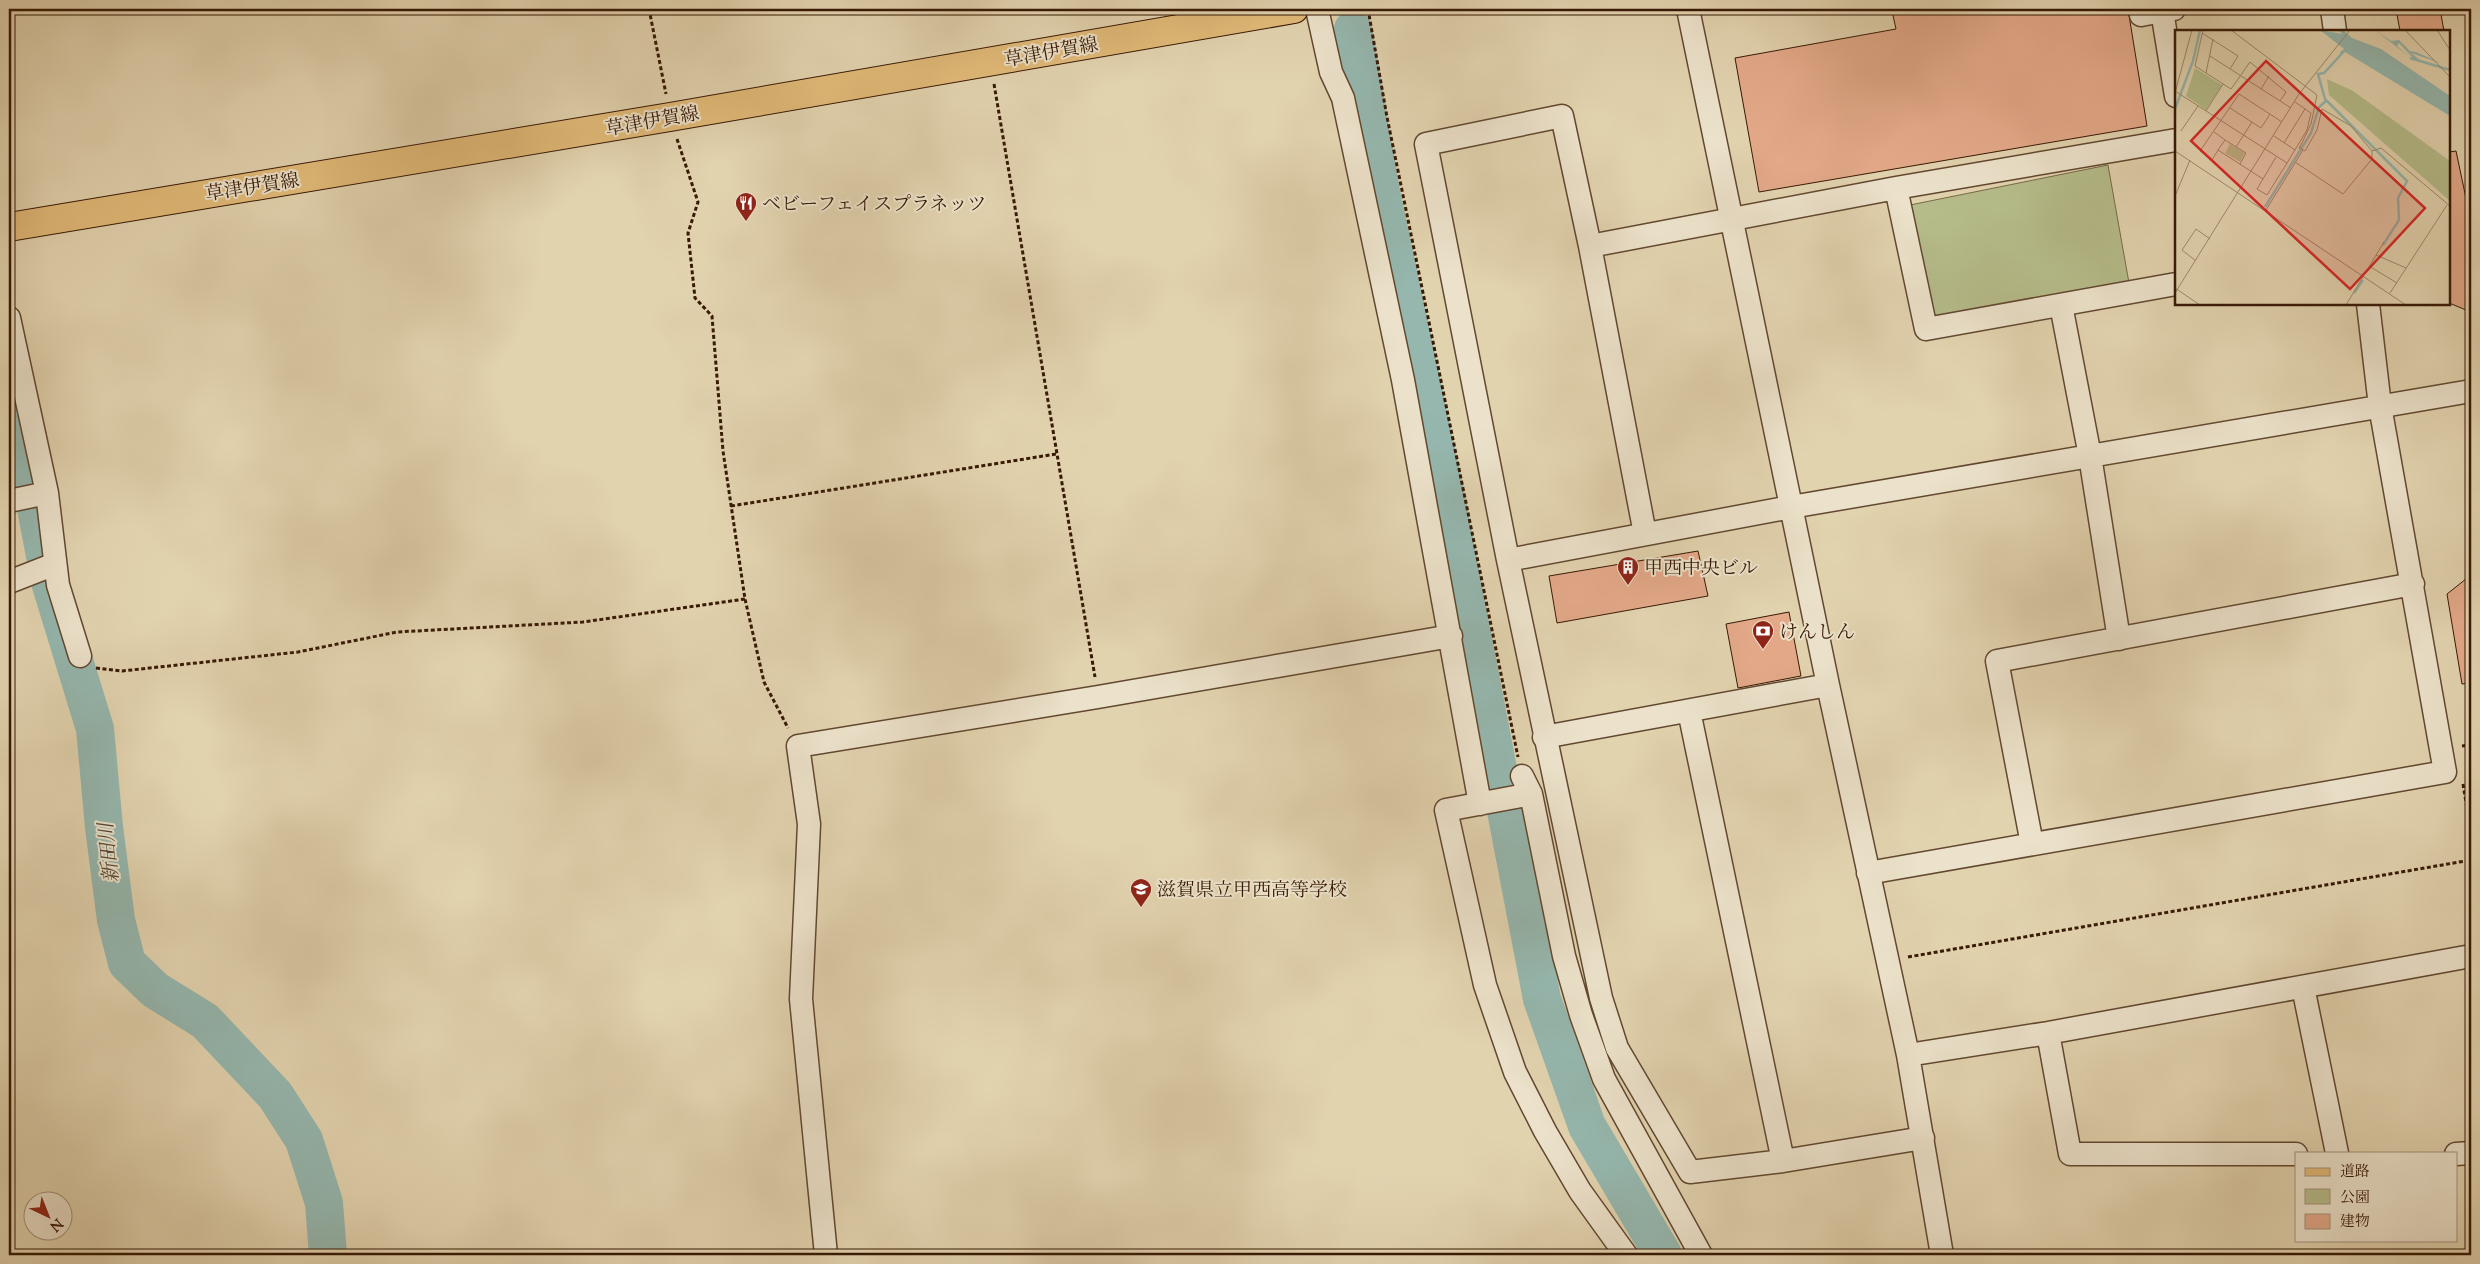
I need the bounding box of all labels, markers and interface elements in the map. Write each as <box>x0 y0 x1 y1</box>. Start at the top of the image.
inset map <box>2175 30 2450 305</box>
street label: 草津伊賀線 <box>1002 32 1101 75</box>
street label: 草津伊賀線 <box>603 101 702 144</box>
street label: 草津伊賀線 <box>203 168 301 209</box>
restaurant icon: ベビーフェイスプラネッツ <box>734 191 758 222</box>
place label: ベビーフェイスプラネッツ <box>762 192 987 219</box>
building icon: 甲西中央ビル <box>1616 555 1640 586</box>
place label: 甲西中央ビル <box>1644 556 1758 583</box>
bank icon: けんしん <box>1751 619 1775 650</box>
place label: けんしん <box>1779 620 1855 647</box>
water label: 新田川 <box>93 819 128 884</box>
school or university icon: 滋賀県立甲西高等学校 <box>1129 877 1153 908</box>
place label: 滋賀県立甲西高等学校 <box>1157 878 1347 905</box>
legend <box>2295 1152 2458 1242</box>
text: 道路 <box>2340 1162 2370 1183</box>
text: 公園 <box>2340 1188 2370 1209</box>
north arrow <box>22 1192 72 1242</box>
text: 建物 <box>2340 1212 2370 1233</box>
text: N <box>45 1213 66 1235</box>

